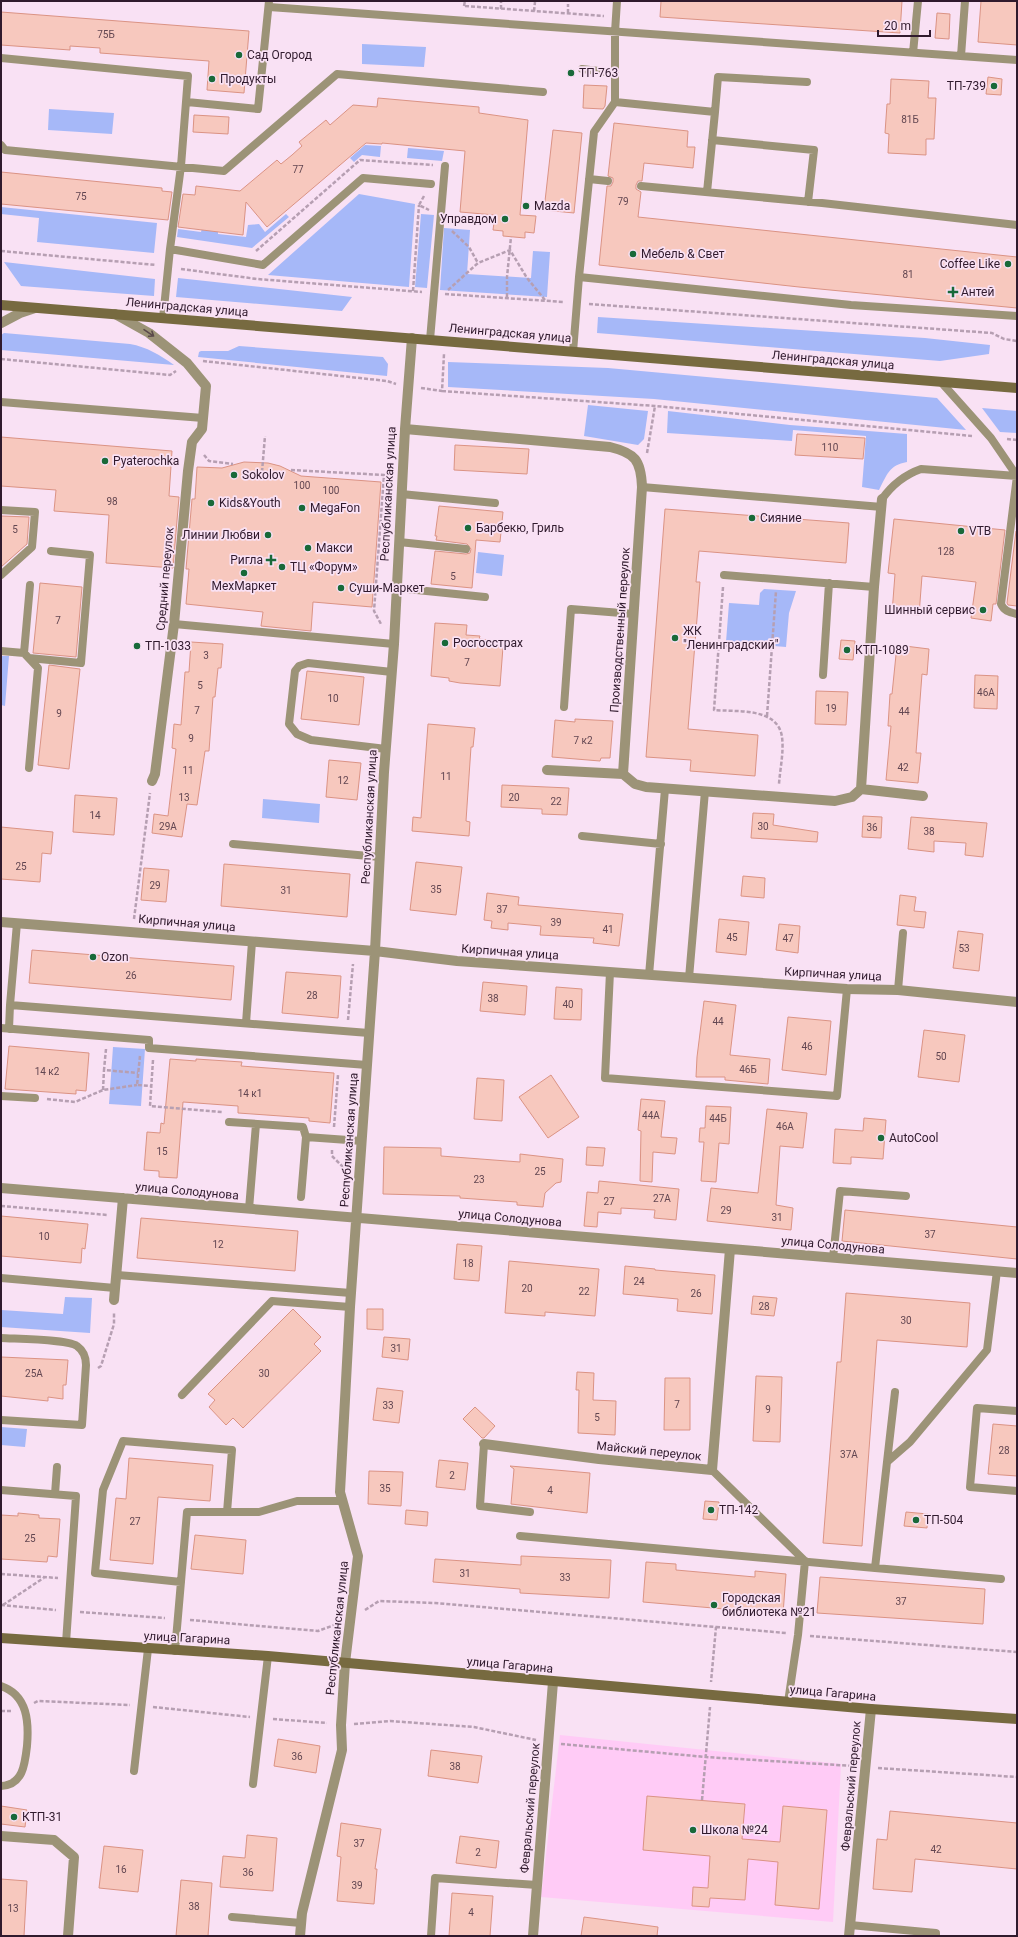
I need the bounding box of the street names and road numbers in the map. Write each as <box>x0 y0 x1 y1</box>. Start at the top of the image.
street label: Ленинградская улица <box>125 295 249 319</box>
street label: Ленинградская улица <box>448 321 572 345</box>
street label: Ленинградская улица <box>771 348 895 372</box>
street label: Республиканская улица <box>377 426 399 562</box>
street label: Средний переулок <box>153 526 177 631</box>
street label: Производственный переулок <box>607 546 633 713</box>
street label: Республиканская улица <box>358 749 380 885</box>
street label: Кирпичная улица <box>138 912 236 934</box>
street label: Кирпичная улица <box>461 942 559 962</box>
street label: Кирпичная улица <box>784 964 882 984</box>
street label: Республиканская улица <box>337 1072 361 1208</box>
street label: улица Солодунова <box>135 1179 239 1203</box>
street label: улица Солодунова <box>458 1206 562 1230</box>
street label: улица Солодунова <box>781 1233 885 1257</box>
street label: Майский переулок <box>596 1439 703 1464</box>
street label: Республиканская улица <box>323 1560 351 1696</box>
street label: улица Гагарина <box>143 1629 231 1647</box>
street label: улица Гагарина <box>466 1654 554 1676</box>
street label: улица Гагарина <box>789 1682 877 1704</box>
street label: Февральский переулок <box>838 1720 864 1852</box>
street label: Февральский переулок <box>517 1742 543 1874</box>

